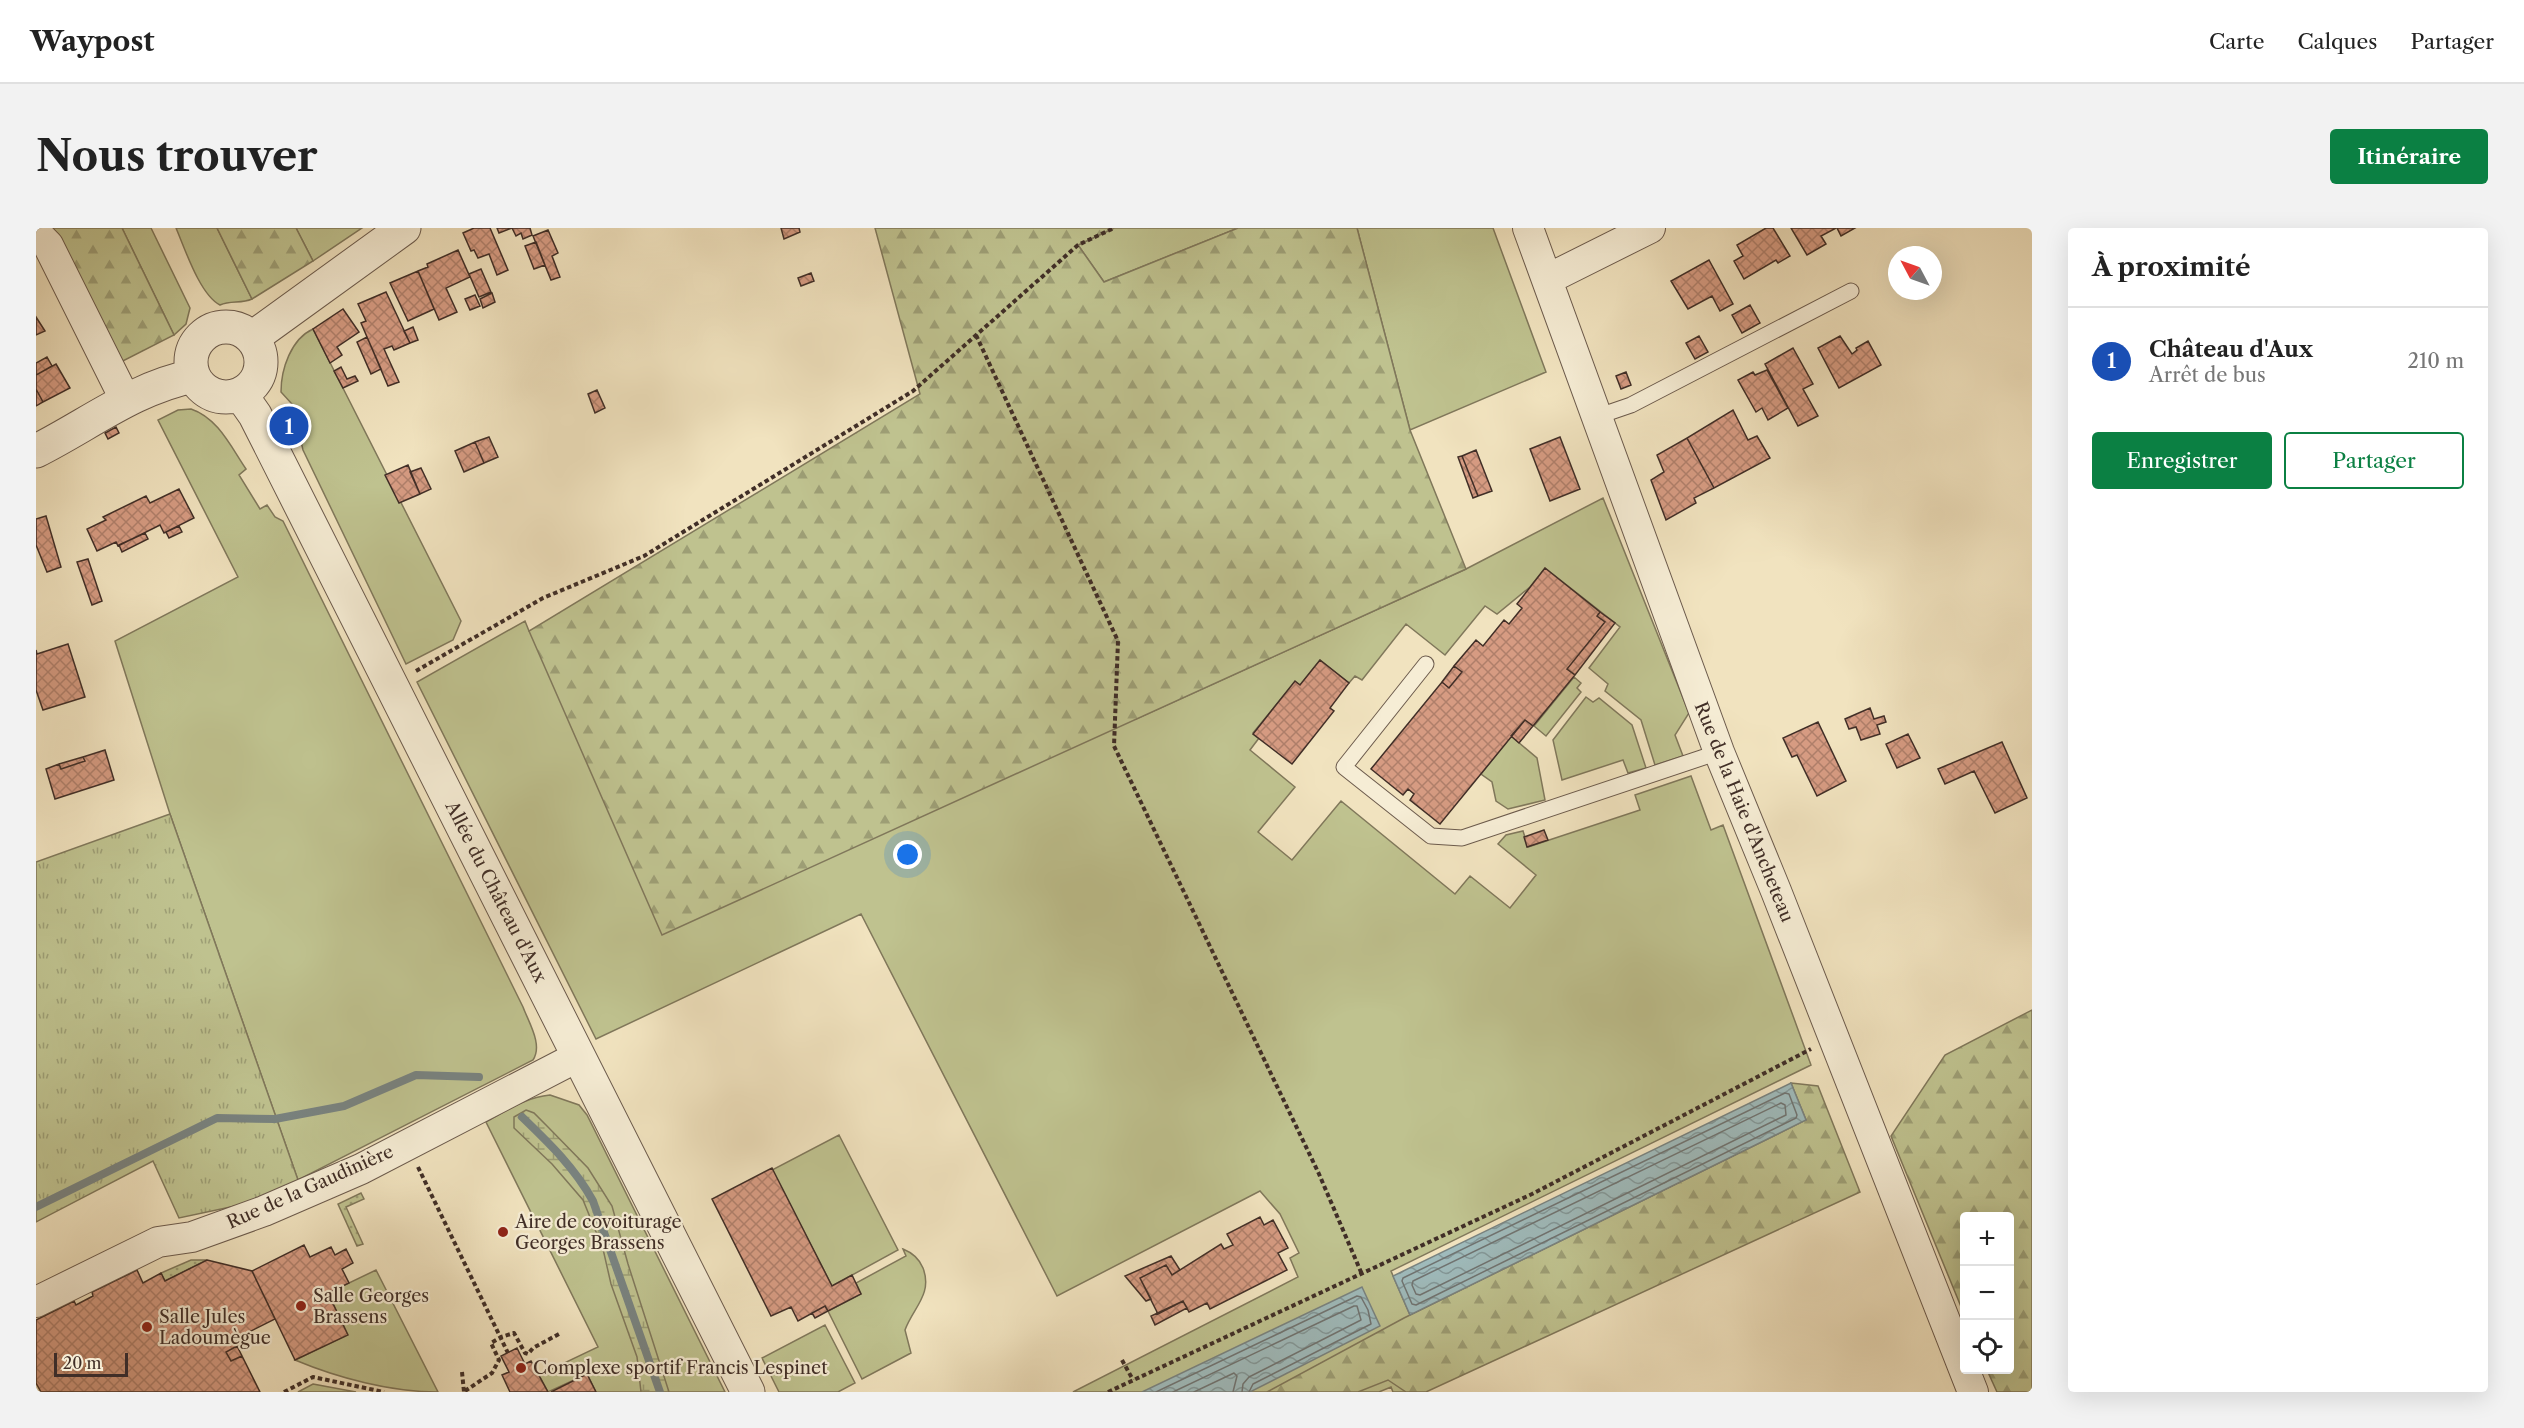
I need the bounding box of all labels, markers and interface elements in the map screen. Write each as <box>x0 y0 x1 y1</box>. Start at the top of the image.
text: Waypost <box>30 24 154 58</box>
text: Carte <box>2209 29 2264 54</box>
text: Calques <box>2297 29 2377 54</box>
text: Partager <box>2410 29 2494 54</box>
button: Itinéraire <box>2330 129 2488 184</box>
text: Nous trouver <box>36 130 318 182</box>
north arrow <box>1888 246 1942 300</box>
text: À proximité <box>2092 251 2251 283</box>
text: Château d'Aux <box>2149 336 2313 363</box>
text: 1 <box>2107 349 2116 373</box>
text: 210 m <box>2407 349 2464 373</box>
text: Arrêt de bus <box>2149 363 2266 387</box>
pin: 1 <box>270 404 308 448</box>
button: Enregistrer <box>2092 432 2272 489</box>
button: Partager <box>2284 432 2464 489</box>
street label: Rue de la Haie d'Ancheteau <box>1690 699 1798 925</box>
street label: Allée du Château d'Aux <box>440 797 552 987</box>
your location <box>893 840 922 869</box>
street label: Rue de la Gaudinière <box>223 1140 397 1234</box>
place label: Aire de covoiturage Georges Brassens <box>514 1211 682 1254</box>
map controls <box>1960 1212 2014 1374</box>
button: + <box>1960 1212 2014 1266</box>
marker: Aire de covoiturage Georges Brassens <box>496 1225 510 1239</box>
button: − <box>1960 1266 2014 1320</box>
place label: Salle Georges Brassens <box>313 1285 429 1328</box>
marker: Salle Georges Brassens <box>294 1299 308 1313</box>
place label: Salle Jules Ladoumègue <box>159 1306 271 1349</box>
marker: Salle Jules Ladoumègue <box>140 1320 154 1334</box>
button: locate <box>1960 1320 2014 1374</box>
scale bar <box>54 1350 128 1378</box>
text: 20 m <box>63 1353 102 1373</box>
place label: Complexe sportif Francis Lespinet <box>533 1357 828 1379</box>
marker: Complexe sportif Francis Lespinet <box>514 1361 528 1375</box>

